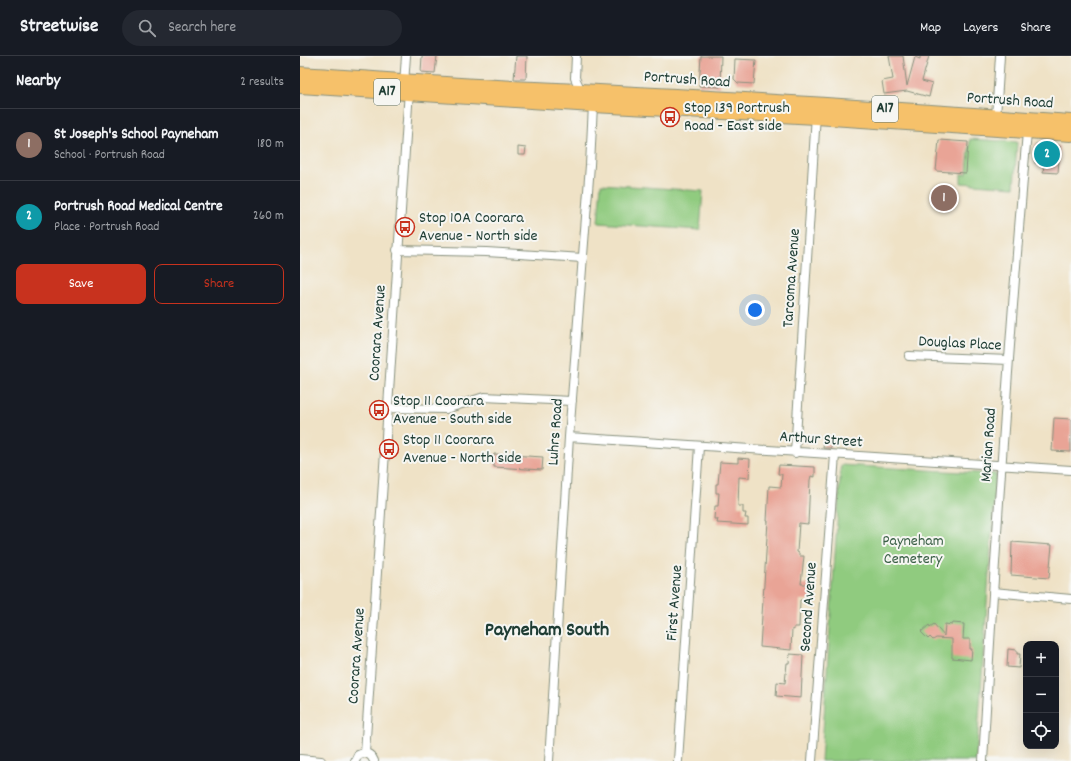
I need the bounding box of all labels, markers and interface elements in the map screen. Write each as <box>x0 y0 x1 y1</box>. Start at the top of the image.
search box <box>122 10 402 46</box>
text: Streetwise <box>20 14 98 41</box>
icon: search <box>136 17 158 39</box>
text: Search here <box>168 17 236 39</box>
text: Map <box>920 18 941 38</box>
text: Layers <box>963 18 998 38</box>
text: Share <box>1020 18 1051 38</box>
street label: Portrush Road <box>643 66 731 94</box>
text: Nearby <box>16 70 60 94</box>
text: 2 results <box>240 73 284 92</box>
road number: A17 <box>374 79 400 105</box>
street label: Portrush Road <box>966 87 1054 115</box>
road number: A17 <box>872 96 898 122</box>
place label: Stop 139 Portrush Road - East side <box>684 97 790 138</box>
bus stop icon: Stop 139 Portrush Road - East side <box>659 106 681 128</box>
text: St Joseph's School Payneham <box>54 124 219 146</box>
text: 1 <box>28 135 30 154</box>
text: 180 m <box>257 135 284 154</box>
pin: 2 <box>1034 139 1060 169</box>
text: School · Portrush Road <box>54 146 165 165</box>
pin: 1 <box>931 183 957 213</box>
text: Portrush Road Medical Centre <box>54 196 223 218</box>
text: 2 <box>26 207 32 226</box>
text: 260 m <box>253 207 284 226</box>
place label: Stop 10A Coorara Avenue - North side <box>419 207 538 248</box>
bus stop icon: Stop 10A Coorara Avenue - North side <box>394 216 416 238</box>
text: Place · Portrush Road <box>54 218 159 237</box>
street label: Tarcoma Avenue <box>777 228 807 328</box>
button: Save <box>16 264 146 304</box>
button: Share <box>154 264 284 304</box>
street label: Coorara Avenue <box>363 284 393 382</box>
your location <box>745 300 765 320</box>
street label: Douglas Place <box>918 330 1002 358</box>
place label: Stop 11 Coorara Avenue - South side <box>393 390 512 431</box>
street label: Luhrs Road <box>542 398 570 466</box>
bus stop icon: Stop 11 Coorara Avenue - South side <box>368 399 390 421</box>
street label: Marian Road <box>975 407 1003 483</box>
street label: Arthur Street <box>779 426 863 454</box>
place label: Stop 11 Coorara Avenue - North side <box>403 429 522 470</box>
bus stop icon: Stop 11 Coorara Avenue - North side <box>378 438 400 460</box>
park label: Payneham Cemetery <box>882 530 944 571</box>
street label: Second Avenue <box>794 561 824 653</box>
street label: First Avenue <box>661 564 689 642</box>
street label: Coorara Avenue <box>342 607 372 705</box>
district label: Payneham South <box>485 617 609 645</box>
map controls <box>1023 641 1059 749</box>
button: + <box>1023 641 1059 677</box>
button: − <box>1023 677 1059 713</box>
button: locate <box>1023 713 1059 749</box>

